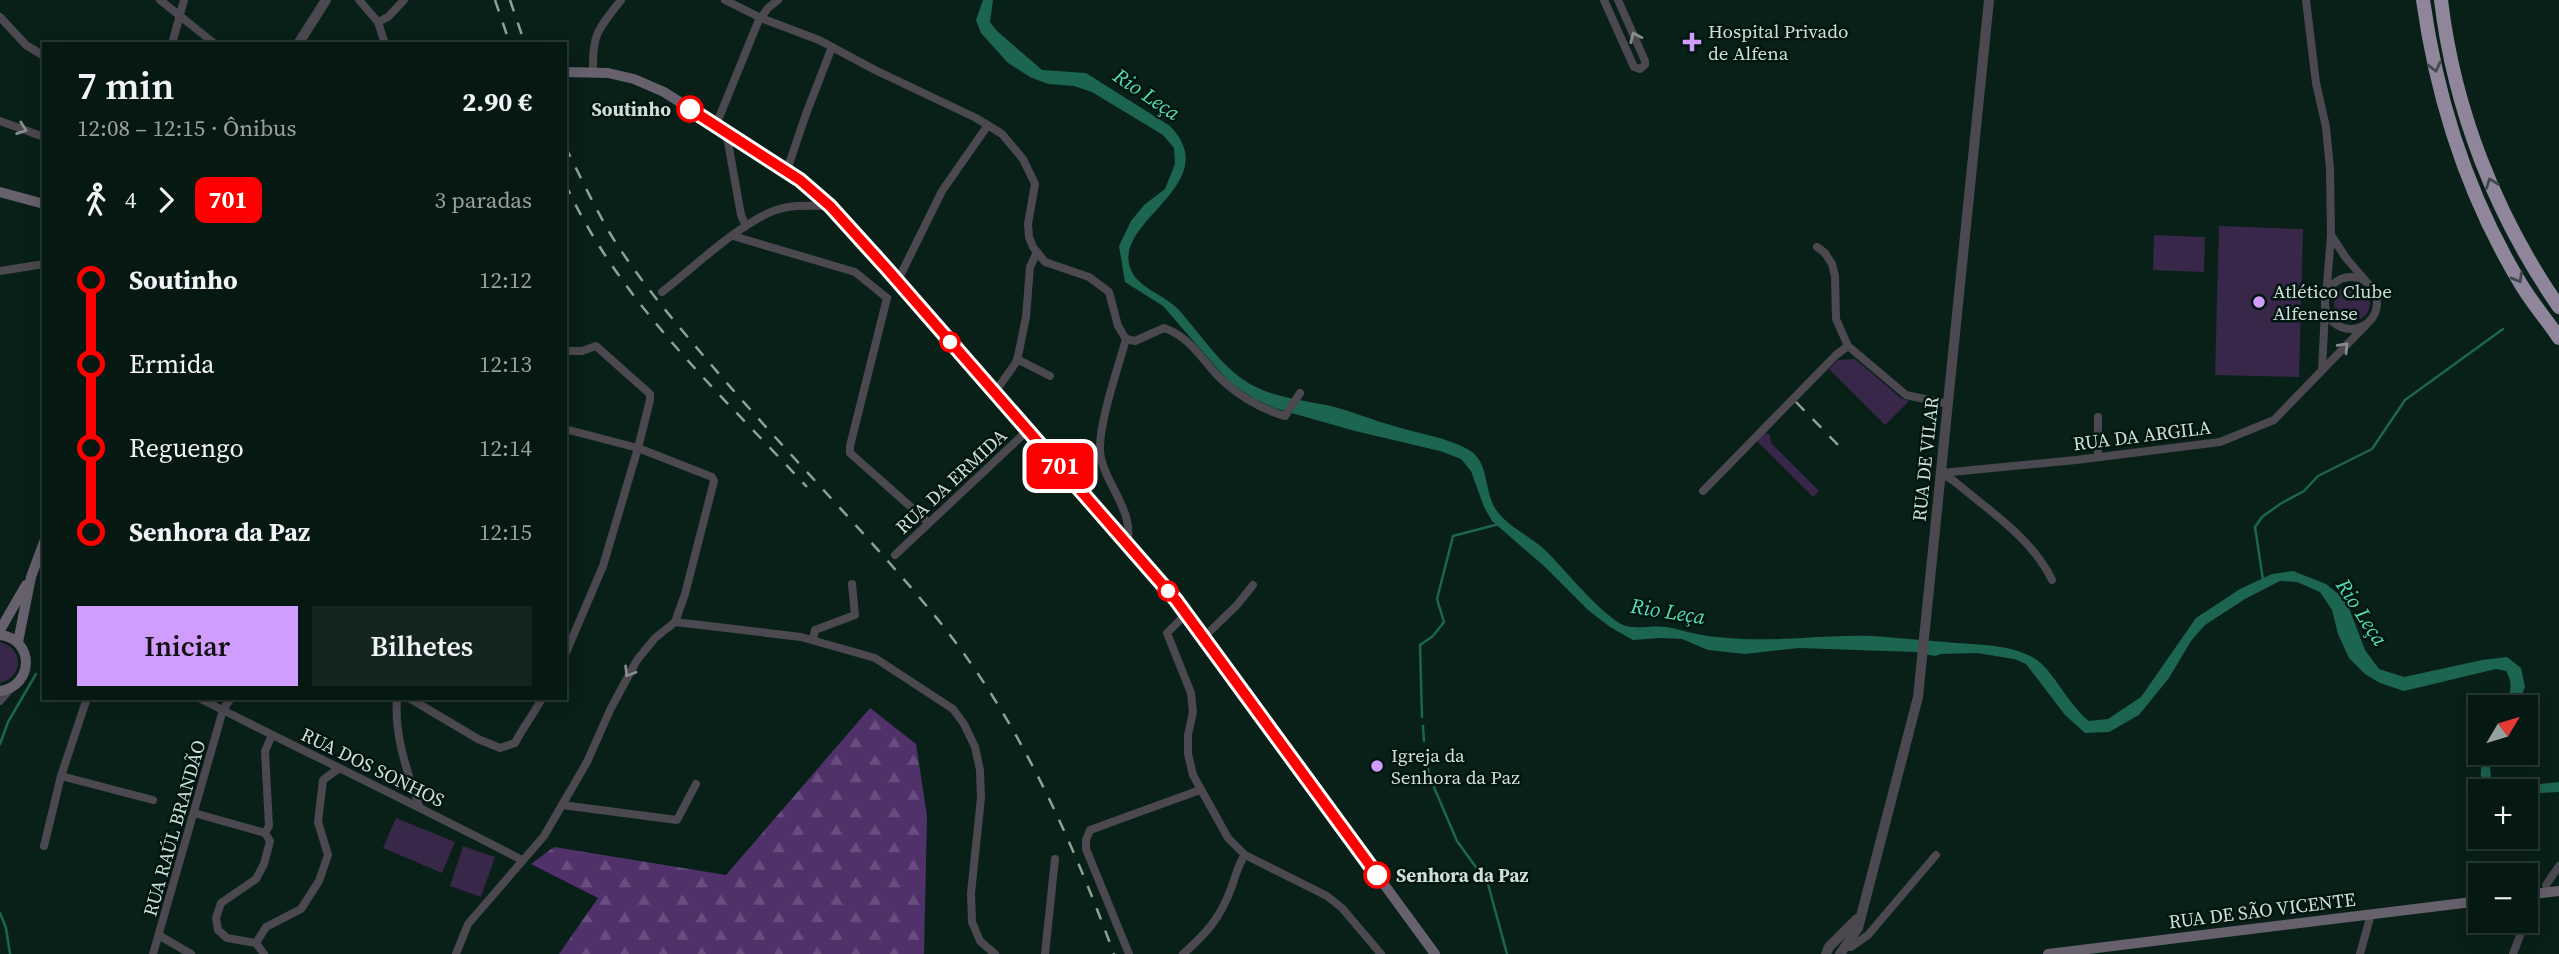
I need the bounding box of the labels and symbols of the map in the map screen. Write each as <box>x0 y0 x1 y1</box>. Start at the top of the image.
place label: Hospital Privado de Alfena <box>1708 18 1848 66</box>
one-way arrow <box>1629 32 1643 44</box>
marker: Hospital Privado de Alfena <box>1682 32 1702 52</box>
water label: Rio Leça <box>1107 60 1186 127</box>
one-way arrow <box>2427 61 2441 73</box>
place label: Soutinho <box>592 96 671 122</box>
marker: Soutinho <box>677 96 703 122</box>
one-way arrow <box>15 121 27 135</box>
one-way arrow <box>2485 178 2499 190</box>
one-way arrow <box>2510 271 2523 283</box>
place label: Atlético Clube Alfenense <box>2273 278 2392 326</box>
marker: Atlético Clube Alfenense <box>2251 294 2267 310</box>
unlabelled marker <box>940 332 960 352</box>
one-way arrow <box>2336 343 2349 356</box>
street label: RUA DE VILAR <box>1906 395 1945 523</box>
street label: RUA DA ARGILA <box>2072 414 2213 456</box>
street label: RUA DA ERMIDA <box>890 422 1013 539</box>
line badge: 701 <box>1020 443 1100 489</box>
water label: Rio Leça <box>2329 572 2395 651</box>
unlabelled marker <box>1158 581 1178 601</box>
water label: Rio Leça <box>1628 591 1707 631</box>
one-way arrow <box>625 665 638 678</box>
north arrow <box>2468 695 2538 765</box>
street label: RUA DOS SONHOS <box>297 721 449 813</box>
street label: RUA RAÚL BRANDÃO <box>136 737 212 919</box>
place label: Igreja da Senhora da Paz <box>1391 742 1520 790</box>
marker: Igreja da Senhora da Paz <box>1369 758 1385 774</box>
marker: Senhora da Paz <box>1364 862 1390 888</box>
place label: Senhora da Paz <box>1396 862 1529 888</box>
street label: RUA DE SÃO VICENTE <box>2167 886 2357 934</box>

